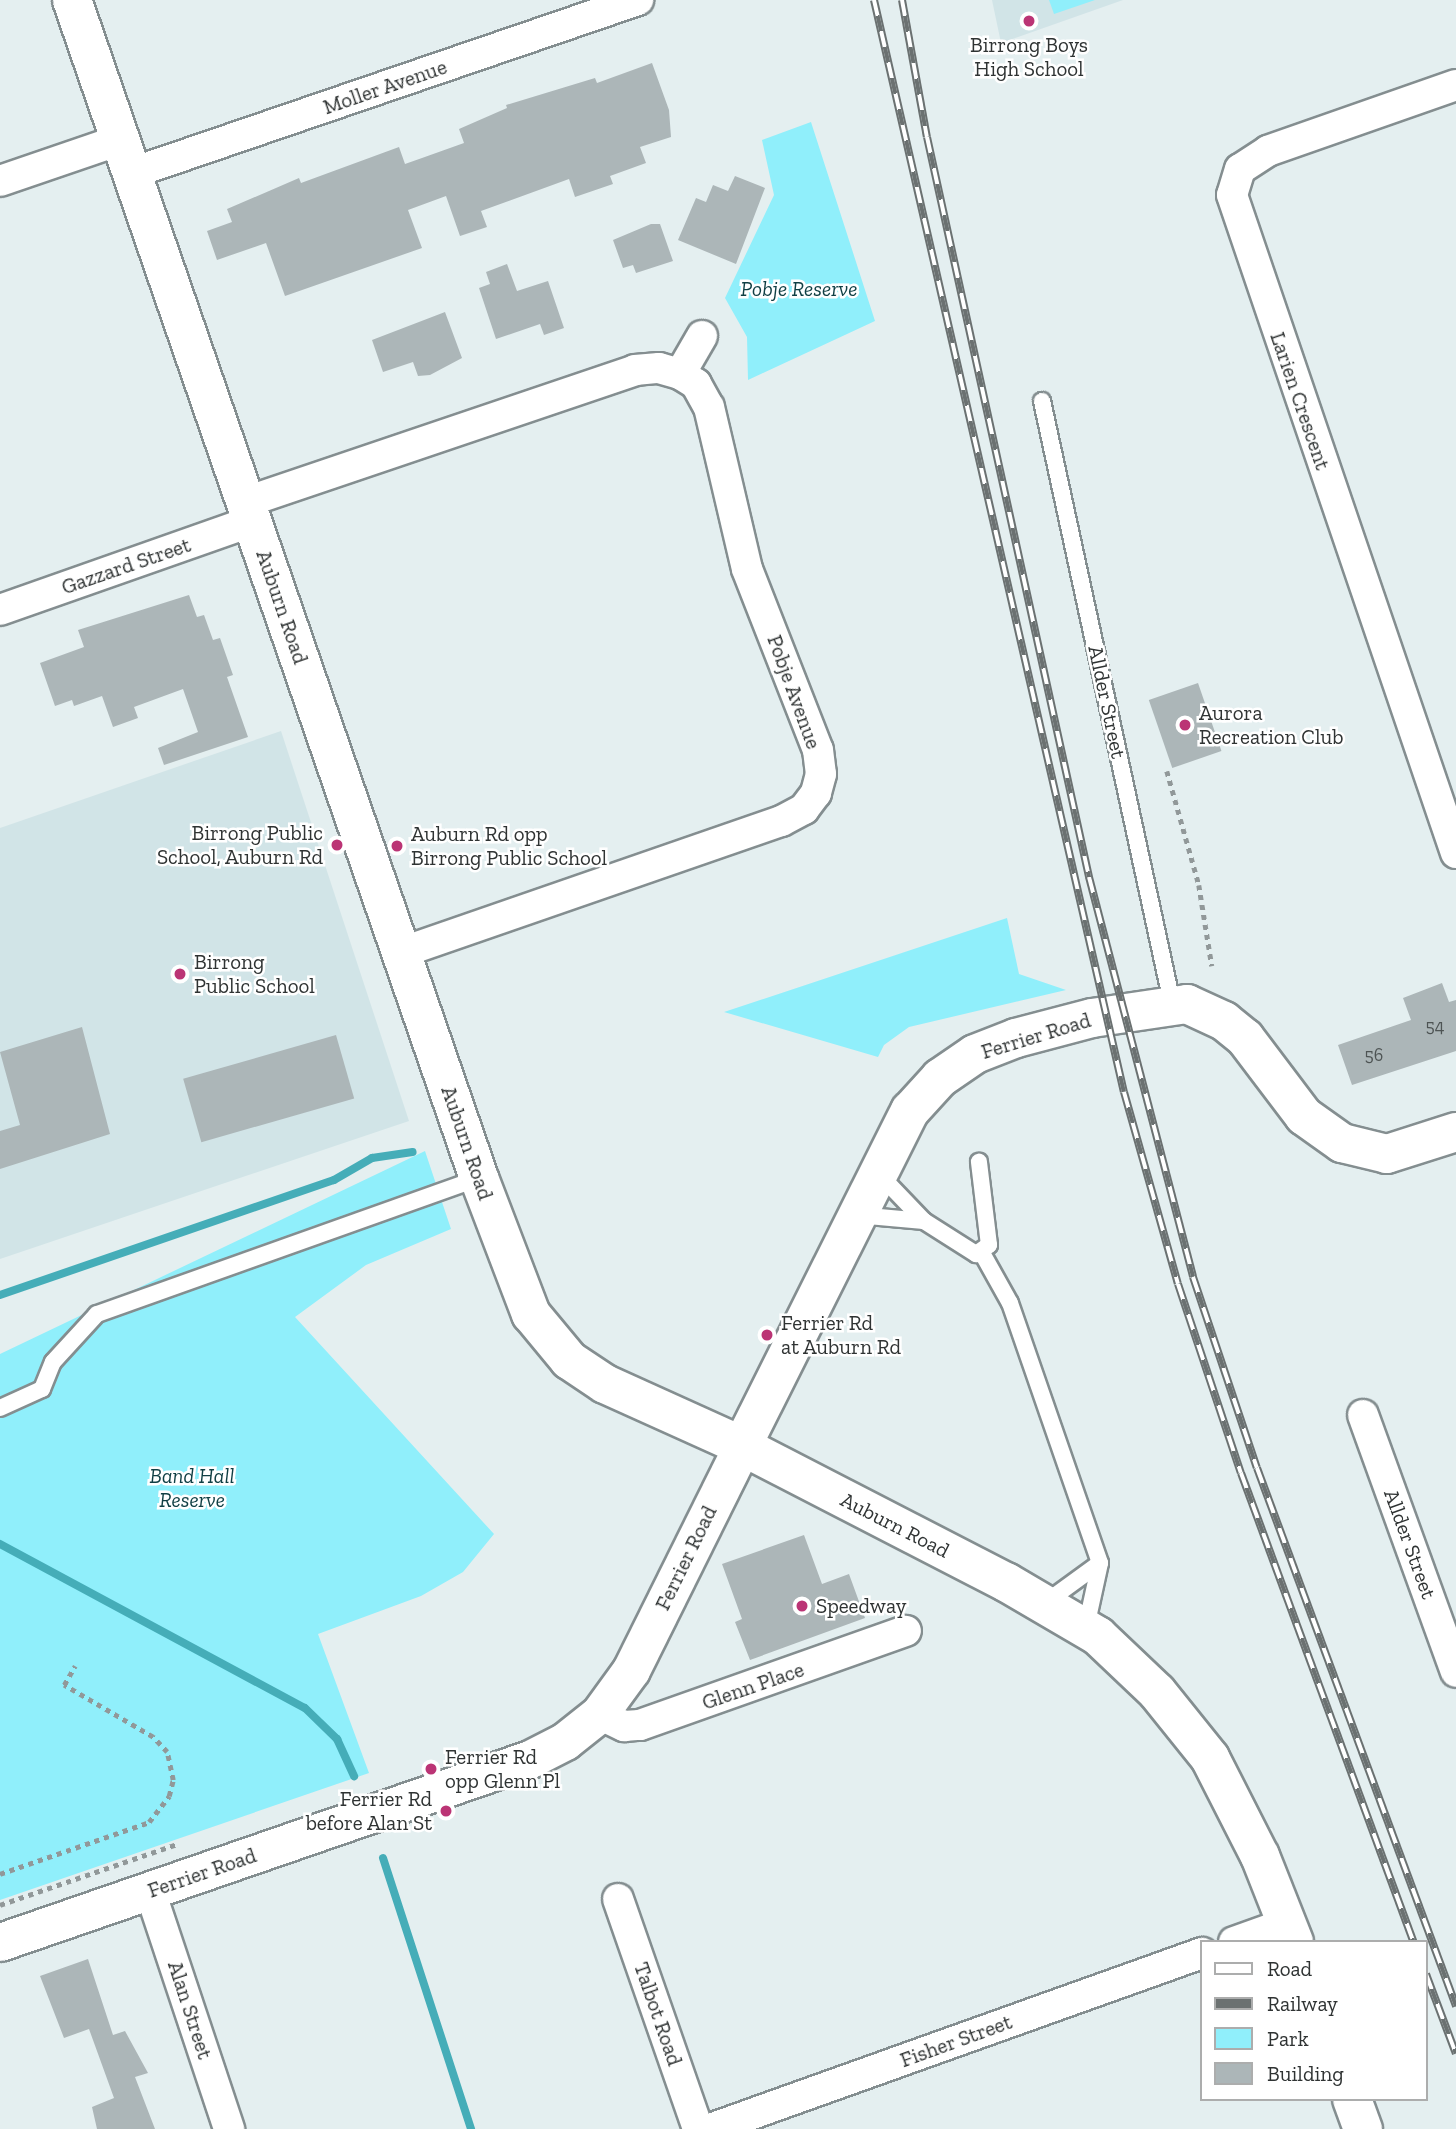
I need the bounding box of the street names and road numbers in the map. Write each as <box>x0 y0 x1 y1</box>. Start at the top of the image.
street label: Moller Avenue <box>319 54 451 120</box>
street label: Larien Crescent <box>1265 329 1335 473</box>
street label: Gazzard Street <box>58 532 194 600</box>
street label: Auburn Road <box>251 547 313 667</box>
street label: Pobje Avenue <box>762 631 826 753</box>
street label: Allder Street <box>1083 643 1131 761</box>
street label: Ferrier Road <box>978 1007 1094 1065</box>
street label: Auburn Road <box>436 1083 498 1203</box>
street label: Allder Street <box>1378 1486 1442 1602</box>
street label: Auburn Road <box>836 1487 954 1563</box>
street label: Ferrier Road <box>650 1502 722 1614</box>
street label: Glenn Place <box>699 1657 807 1715</box>
street label: Ferrier Road <box>144 1843 260 1903</box>
street label: Alan Street <box>162 1958 218 2062</box>
street label: Talbot Road <box>629 1959 687 2069</box>
street label: Fisher Street <box>897 2009 1015 2073</box>

